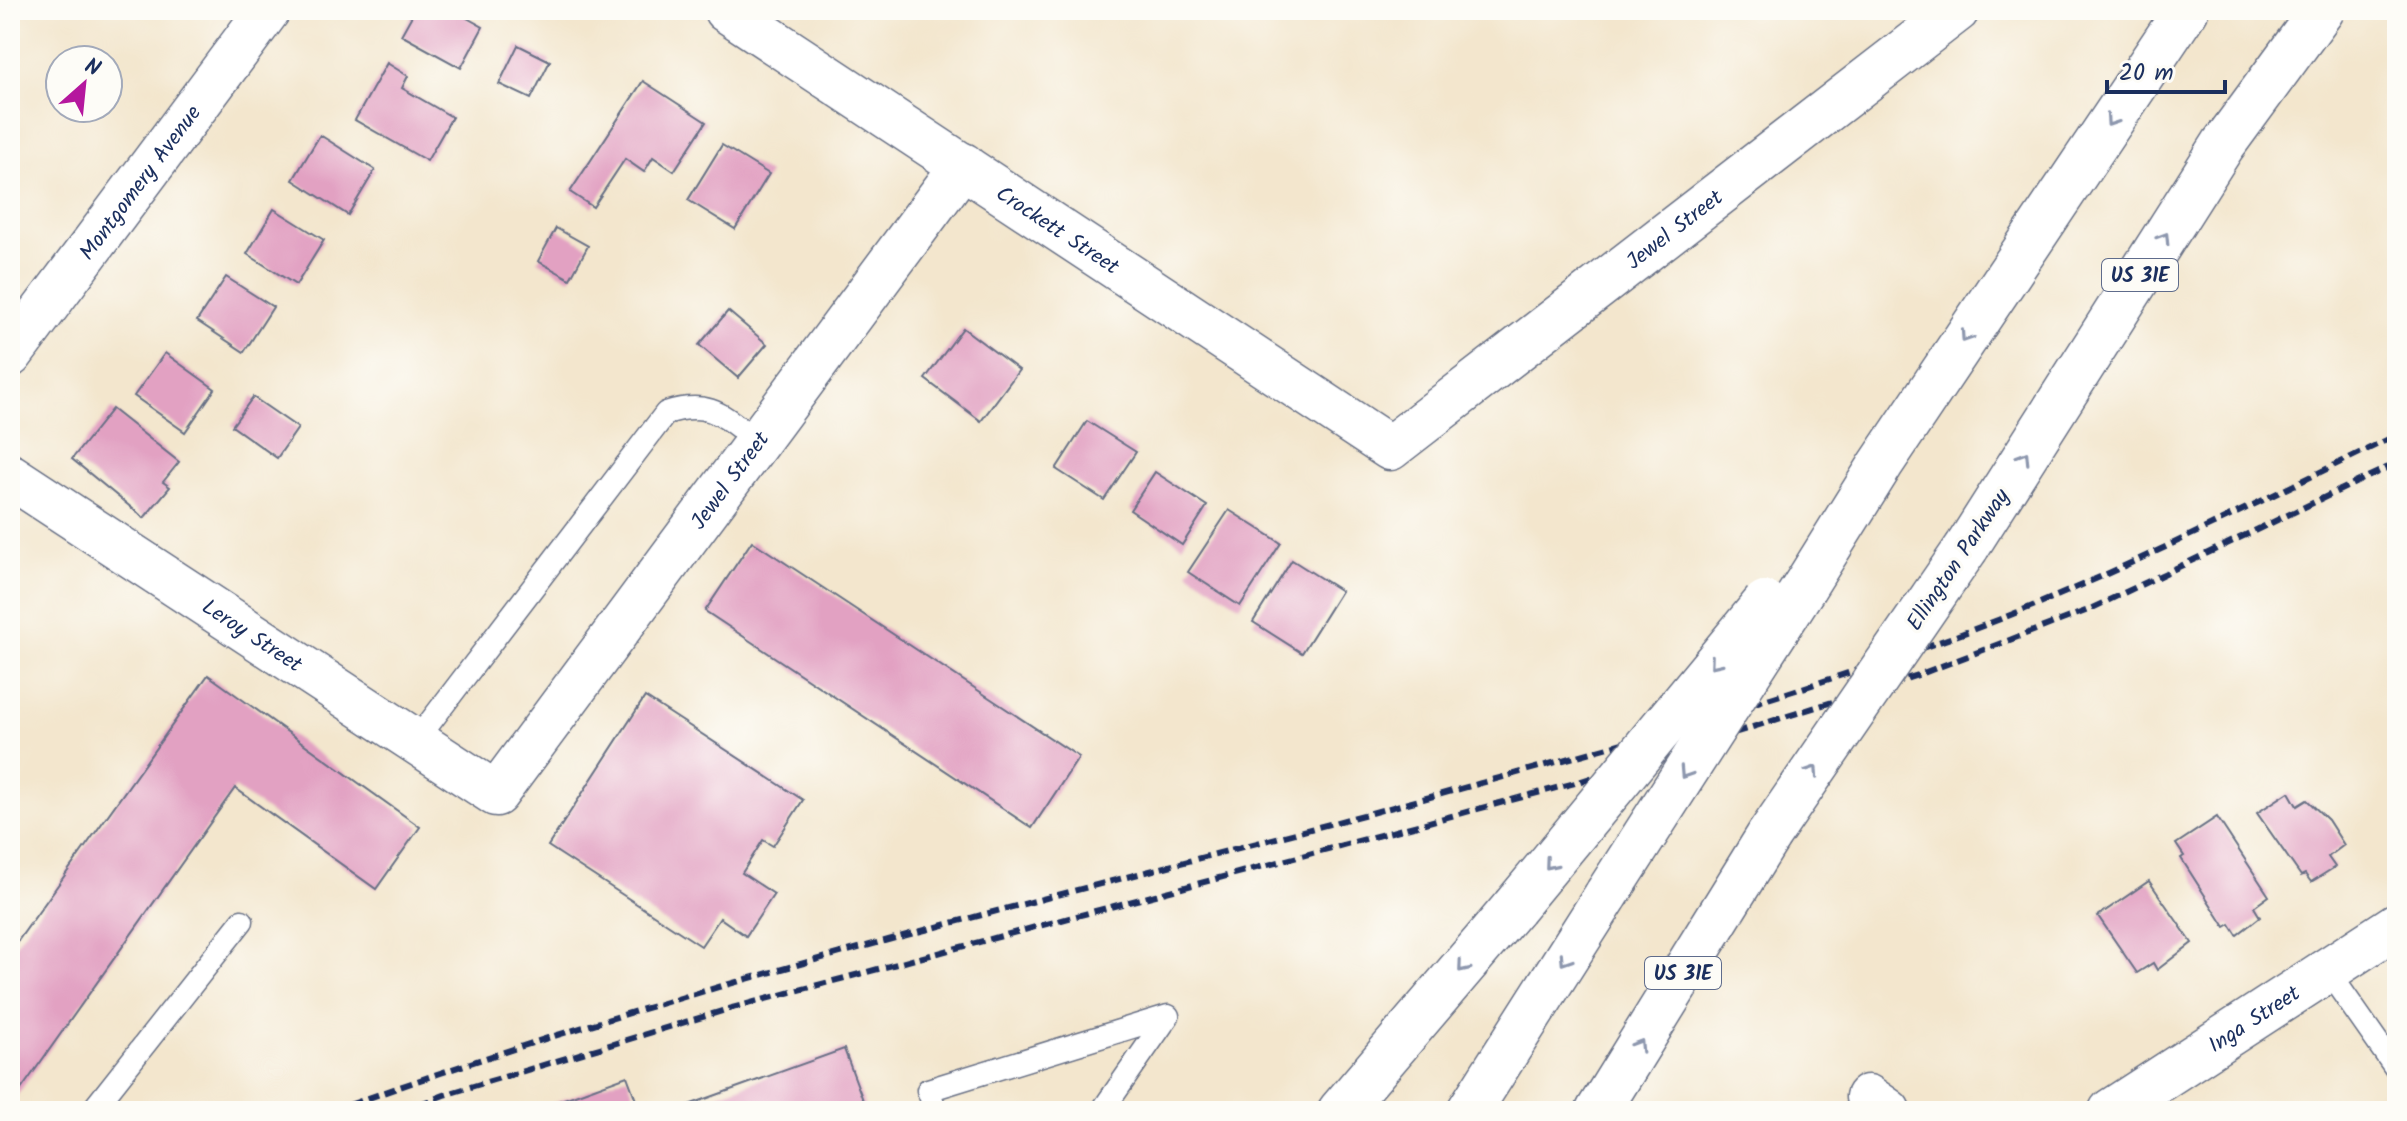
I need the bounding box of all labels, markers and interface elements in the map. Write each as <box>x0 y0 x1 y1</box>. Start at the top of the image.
north arrow <box>44 44 124 124</box>
scale bar <box>2107 44 2225 94</box>
text: N <box>78 50 106 87</box>
text: 20 m <box>2119 54 2174 93</box>
street label: Montgomery Avenue <box>71 98 211 269</box>
one-way arrow <box>2106 112 2121 126</box>
street label: Crockett Street <box>988 177 1126 285</box>
street label: Jewel Street <box>1619 181 1732 280</box>
one-way arrow <box>2154 232 2169 247</box>
road number: US 31E <box>2102 259 2178 291</box>
one-way arrow <box>1961 328 1976 342</box>
street label: Jewel Street <box>683 424 780 538</box>
one-way arrow <box>2015 451 2030 466</box>
street label: Ellington Parkway <box>1898 481 2020 639</box>
street label: Leroy Street <box>194 591 309 683</box>
one-way arrow <box>1711 654 1725 669</box>
one-way arrow <box>1680 764 1695 779</box>
one-way arrow <box>1803 765 1818 779</box>
one-way arrow <box>1545 854 1560 869</box>
one-way arrow <box>1560 951 1575 966</box>
one-way arrow <box>1458 957 1473 972</box>
road number: US 31E <box>1645 957 1721 989</box>
street label: Inga Street <box>2202 977 2308 1063</box>
one-way arrow <box>1629 1039 1644 1054</box>

